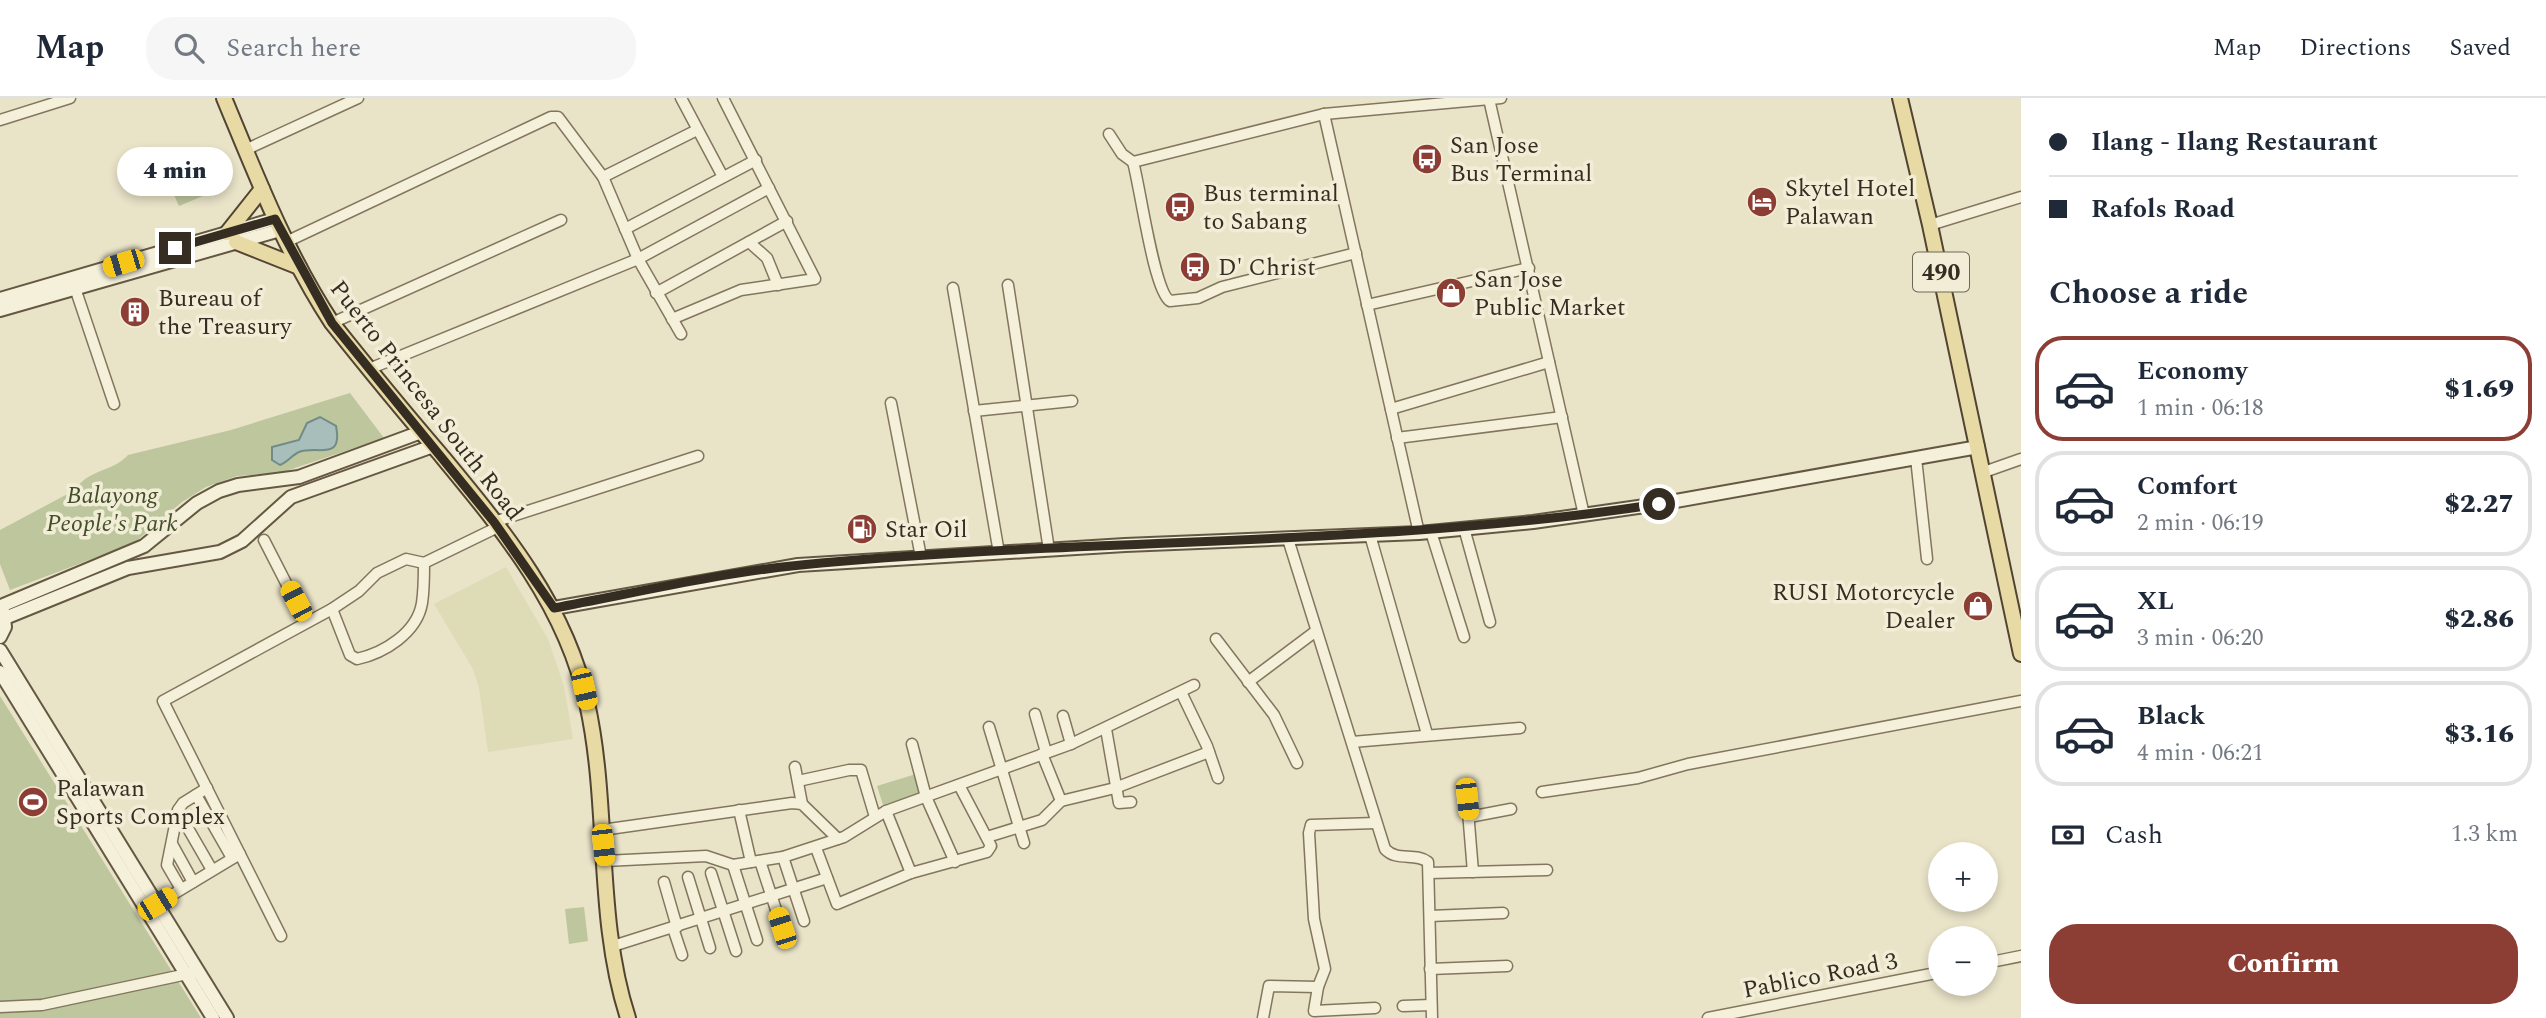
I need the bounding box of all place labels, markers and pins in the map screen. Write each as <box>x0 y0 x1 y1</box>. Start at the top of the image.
place label: San Jose Bus Terminal <box>1450 128 1592 192</box>
bus stop icon: San Jose Bus Terminal <box>1410 142 1444 176</box>
place label: Skytel Hotel Palawan <box>1785 171 1915 235</box>
place label: Bus terminal to Sabang <box>1203 176 1339 240</box>
hotel icon: Skytel Hotel Palawan <box>1745 185 1779 219</box>
bus stop icon: Bus terminal to Sabang <box>1163 190 1197 224</box>
bus stop icon: D' Christ <box>1178 250 1212 284</box>
place label: D' Christ <box>1218 250 1316 286</box>
place label: San Jose Public Market <box>1474 262 1626 326</box>
shop icon: San Jose Public Market <box>1434 276 1468 310</box>
place label: Bureau of the Treasury <box>158 281 293 345</box>
building icon: Bureau of the Treasury <box>118 295 152 329</box>
fuel station icon: Star Oil <box>845 512 879 546</box>
place label: Star Oil <box>885 512 968 548</box>
place label: RUSI Motorcycle Dealer <box>1772 575 1955 639</box>
shop icon: RUSI Motorcycle Dealer <box>1961 589 1995 623</box>
place label: Palawan Sports Complex <box>56 771 225 835</box>
sports icon: Palawan Sports Complex <box>16 785 50 819</box>

